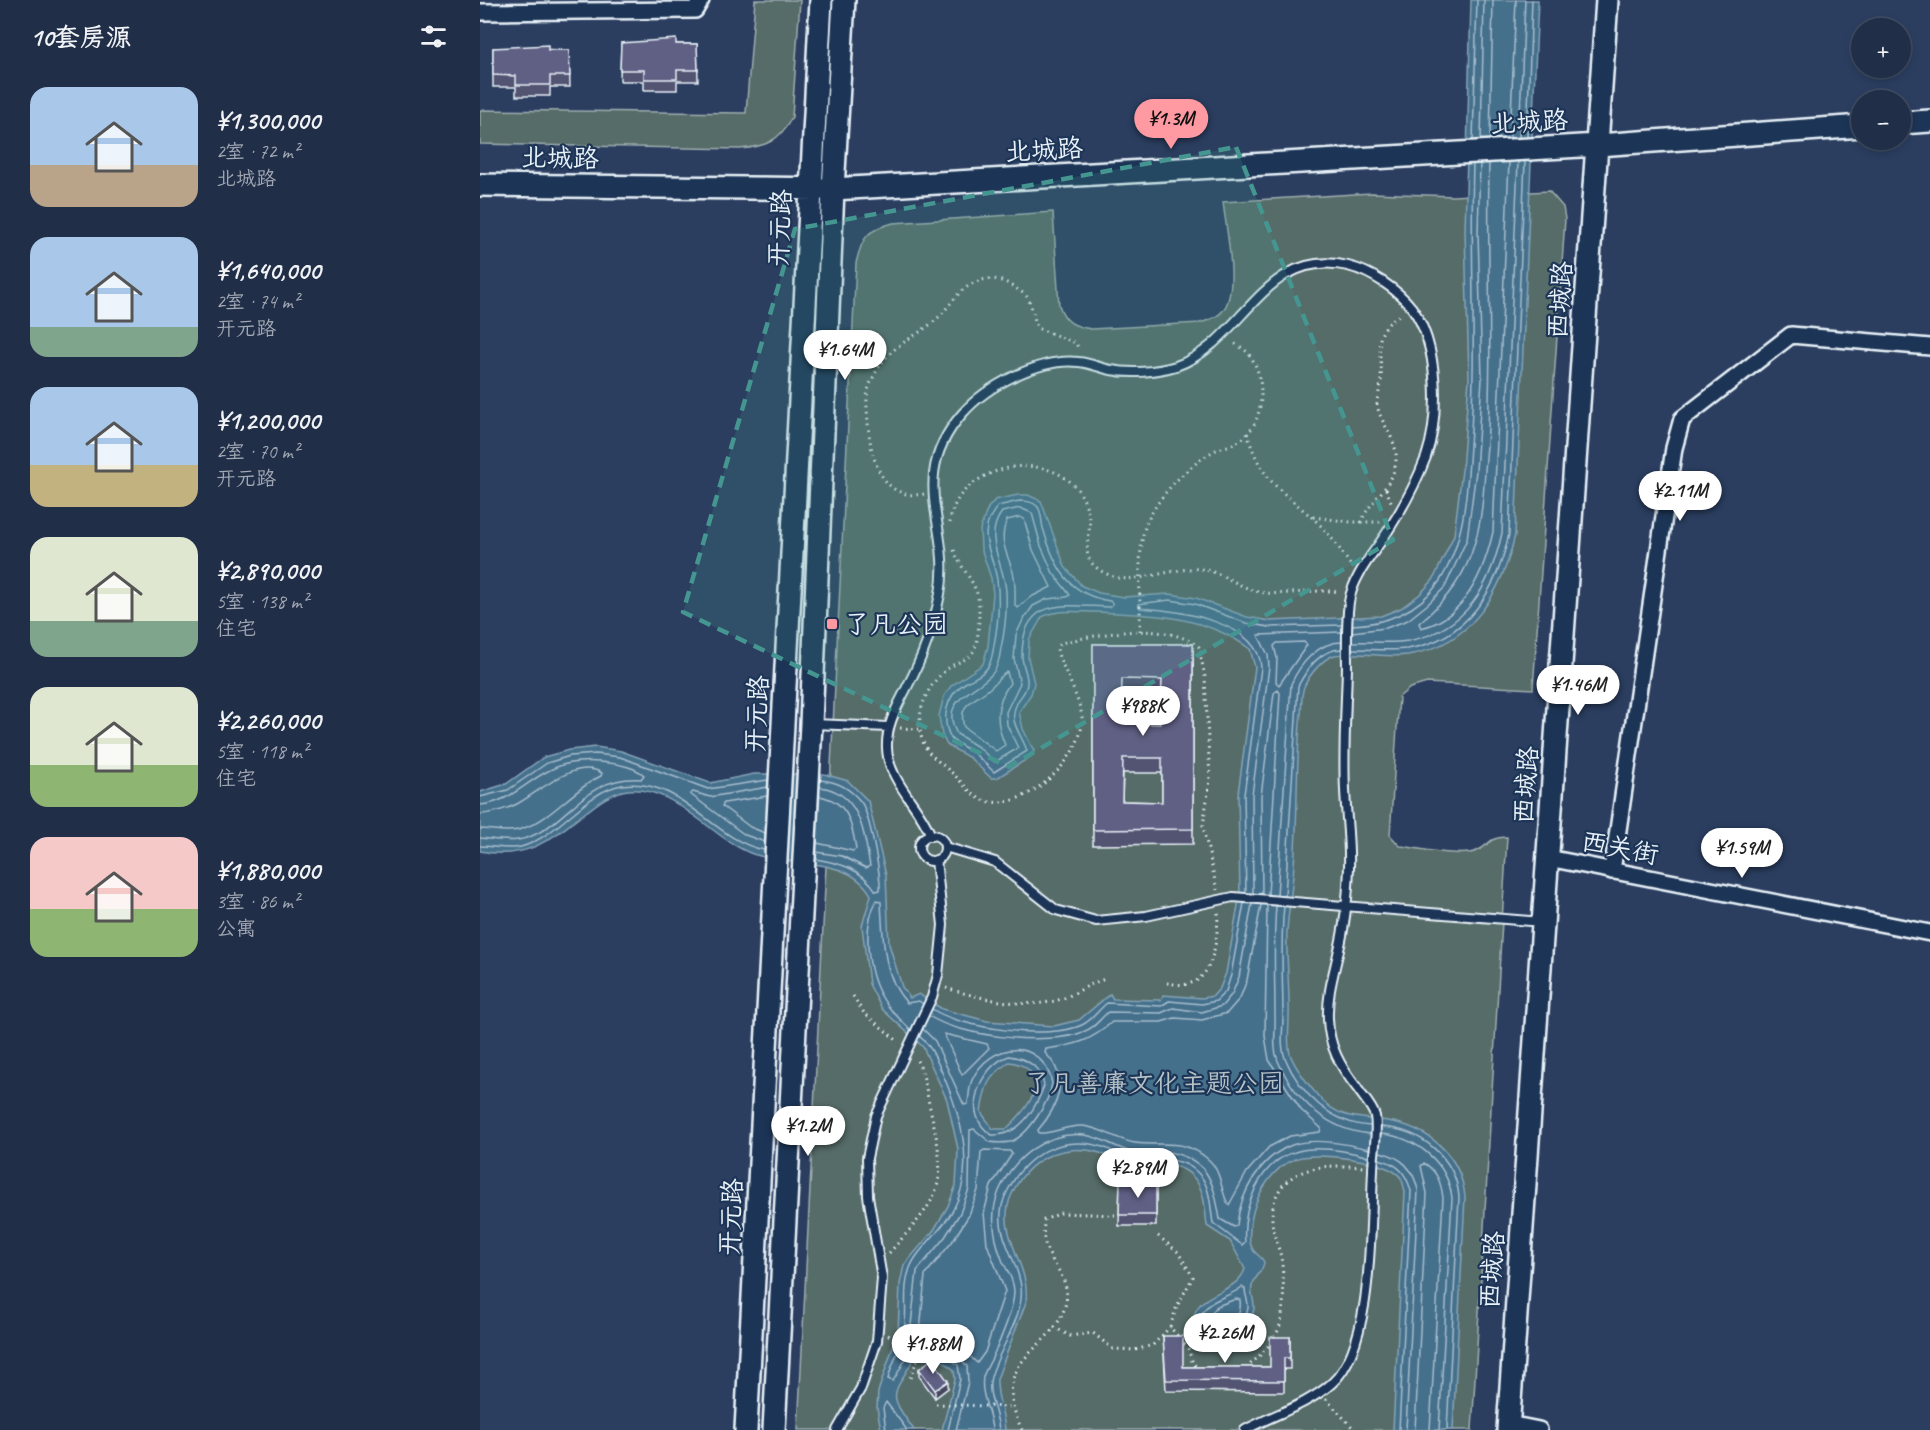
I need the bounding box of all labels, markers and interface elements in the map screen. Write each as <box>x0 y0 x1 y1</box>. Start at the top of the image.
map controls <box>1851 18 1911 150</box>
button: + <box>1851 18 1911 78</box>
icon: filters <box>417 20 450 53</box>
text: 10套房源 <box>30 21 131 54</box>
button: − <box>1851 90 1911 150</box>
pin: ¥1.3M <box>1129 99 1213 150</box>
street label: 北城路 <box>1489 103 1569 141</box>
text: ¥1,300,000 <box>216 104 320 137</box>
text: ¥1.3M <box>1148 106 1194 131</box>
icon: home <box>78 111 150 183</box>
street label: 北城路 <box>1004 131 1084 169</box>
text: 2室 · 72 m² <box>216 139 299 164</box>
street label: 北城路 <box>521 141 599 175</box>
text: 北城路 <box>216 166 276 191</box>
street label: 开元路 <box>761 188 799 268</box>
text: ¥1,640,000 <box>216 254 320 287</box>
street label: 西城路 <box>1541 260 1579 340</box>
icon: home <box>78 261 150 333</box>
text: 2室 · 74 m² <box>216 289 299 314</box>
text: 开元路 <box>216 316 276 341</box>
pin: ¥1.64M <box>796 330 894 381</box>
text: ¥1.64M <box>818 337 872 362</box>
text: ¥1,200,000 <box>216 404 320 437</box>
icon: home <box>78 411 150 483</box>
text: 2室 · 70 m² <box>216 439 299 464</box>
text: 开元路 <box>216 466 276 491</box>
pin: ¥2.11M <box>1631 471 1729 522</box>
text: ¥2.11M <box>1653 478 1707 503</box>
text: ¥2,890,000 <box>216 554 320 587</box>
icon: home <box>78 561 150 633</box>
text: 5室 · 138 m² <box>216 589 308 614</box>
place label: 了凡公园 <box>844 608 948 641</box>
text: 住宅 <box>216 616 256 641</box>
marker: 了凡公园 <box>825 617 839 631</box>
pin: ¥1.46M <box>1529 665 1627 716</box>
text: ¥1.46M <box>1551 672 1605 697</box>
street label: 开元路 <box>738 674 776 754</box>
pin: ¥988K <box>1101 686 1185 737</box>
text: ¥988K <box>1120 693 1166 718</box>
text: ¥2,260,000 <box>216 704 320 737</box>
icon: home <box>78 711 150 783</box>
text: 5室 · 118 m² <box>216 739 308 764</box>
street label: 西城路 <box>1507 745 1545 825</box>
text: 住宅 <box>216 766 256 791</box>
street label: 西关街 <box>1579 824 1661 872</box>
pin: ¥1.59M <box>1693 828 1791 879</box>
text: ¥1.59M <box>1715 835 1769 860</box>
text: ¥1,880,000 <box>216 854 320 887</box>
icon: home <box>78 861 150 933</box>
text: 3室 · 86 m² <box>216 889 299 914</box>
text: 公寓 <box>216 916 256 941</box>
park label: 了凡善廉文化主题公园 <box>1024 1067 1284 1100</box>
pin: ¥1.2M <box>766 1106 850 1157</box>
text: ¥1.2M <box>785 1113 831 1138</box>
pin: ¥2.89M <box>1089 1148 1187 1199</box>
text: ¥2.89M <box>1111 1155 1165 1180</box>
street label: 开元路 <box>712 1177 750 1257</box>
street label: 西城路 <box>1473 1230 1511 1310</box>
pin: ¥2.26M <box>1176 1313 1274 1364</box>
text: ¥2.26M <box>1198 1320 1252 1345</box>
pin: ¥1.88M <box>884 1324 982 1375</box>
text: ¥1.88M <box>906 1331 960 1356</box>

